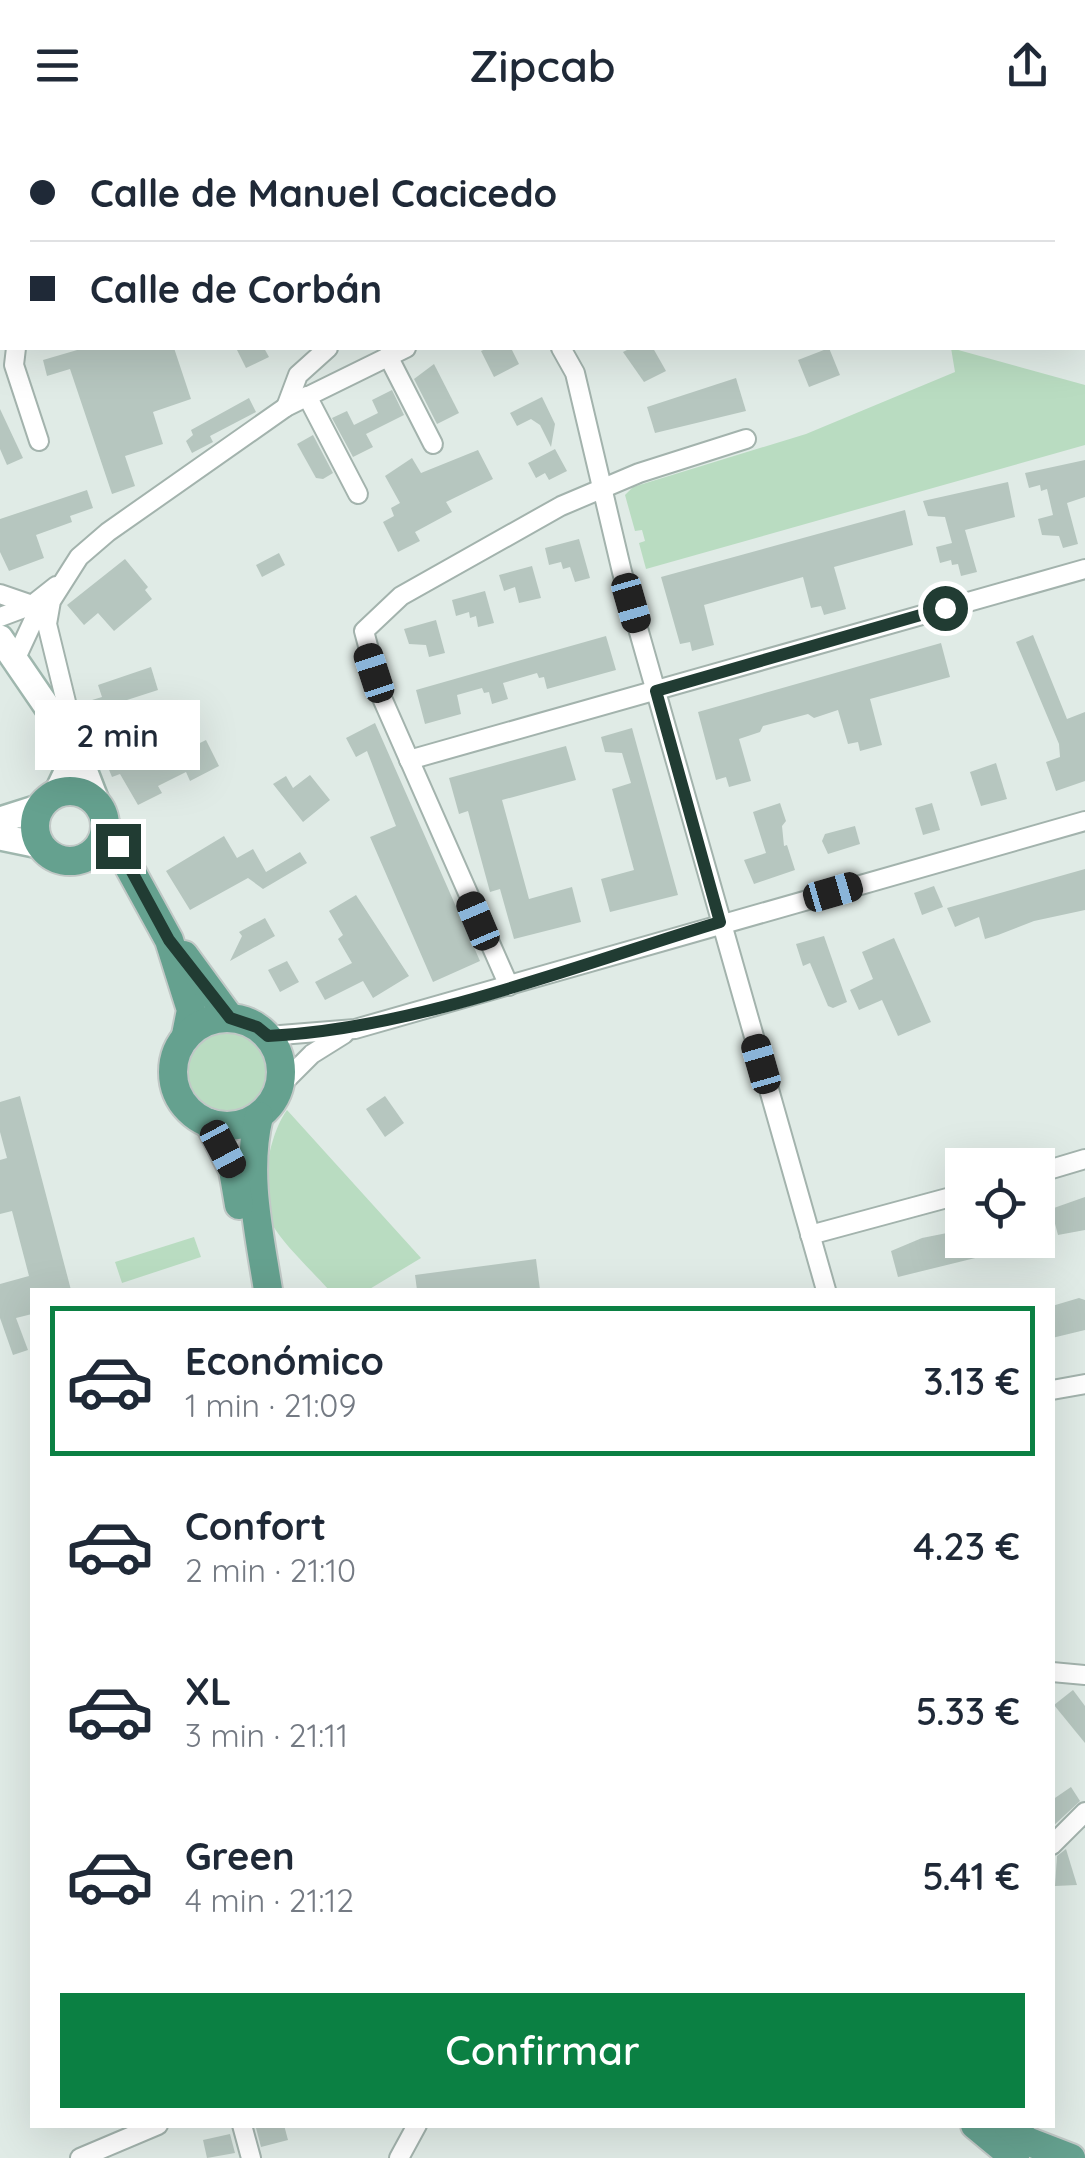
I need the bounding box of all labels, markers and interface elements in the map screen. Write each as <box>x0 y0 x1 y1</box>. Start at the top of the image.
text: Zipcab <box>469 37 616 93</box>
icon: menu <box>30 38 85 93</box>
icon: share <box>1000 38 1055 93</box>
text: Calle de Manuel Cacicedo <box>90 169 557 217</box>
text: Calle de Corbán <box>90 265 382 313</box>
car <box>608 570 654 636</box>
route start <box>923 586 968 631</box>
car <box>350 640 398 706</box>
callout: 2 min <box>36 701 200 771</box>
text: 2 min <box>76 715 159 755</box>
route end <box>96 824 141 869</box>
car <box>800 869 866 915</box>
car <box>452 888 504 954</box>
car <box>738 1031 784 1097</box>
car <box>196 1115 250 1183</box>
map controls <box>945 1148 1055 1258</box>
button: locate <box>945 1148 1055 1258</box>
icon: car <box>65 1336 155 1426</box>
text: Económico <box>185 1337 384 1385</box>
text: 3.13 € <box>923 1357 1020 1405</box>
text: 1 min · 21:09 <box>185 1385 356 1425</box>
icon: car <box>65 1501 155 1591</box>
text: Confort <box>185 1502 326 1550</box>
text: 4.23 € <box>913 1522 1020 1570</box>
text: 2 min · 21:10 <box>185 1550 356 1590</box>
icon: car <box>65 1666 155 1756</box>
text: XL <box>185 1667 231 1715</box>
text: 5.33 € <box>916 1687 1020 1735</box>
text: 3 min · 21:11 <box>185 1715 348 1755</box>
icon: car <box>65 1831 155 1921</box>
text: Green <box>185 1832 295 1880</box>
text: 5.41 € <box>922 1852 1020 1900</box>
text: 4 min · 21:12 <box>185 1880 354 1920</box>
button: Confirmar <box>60 1993 1025 2108</box>

